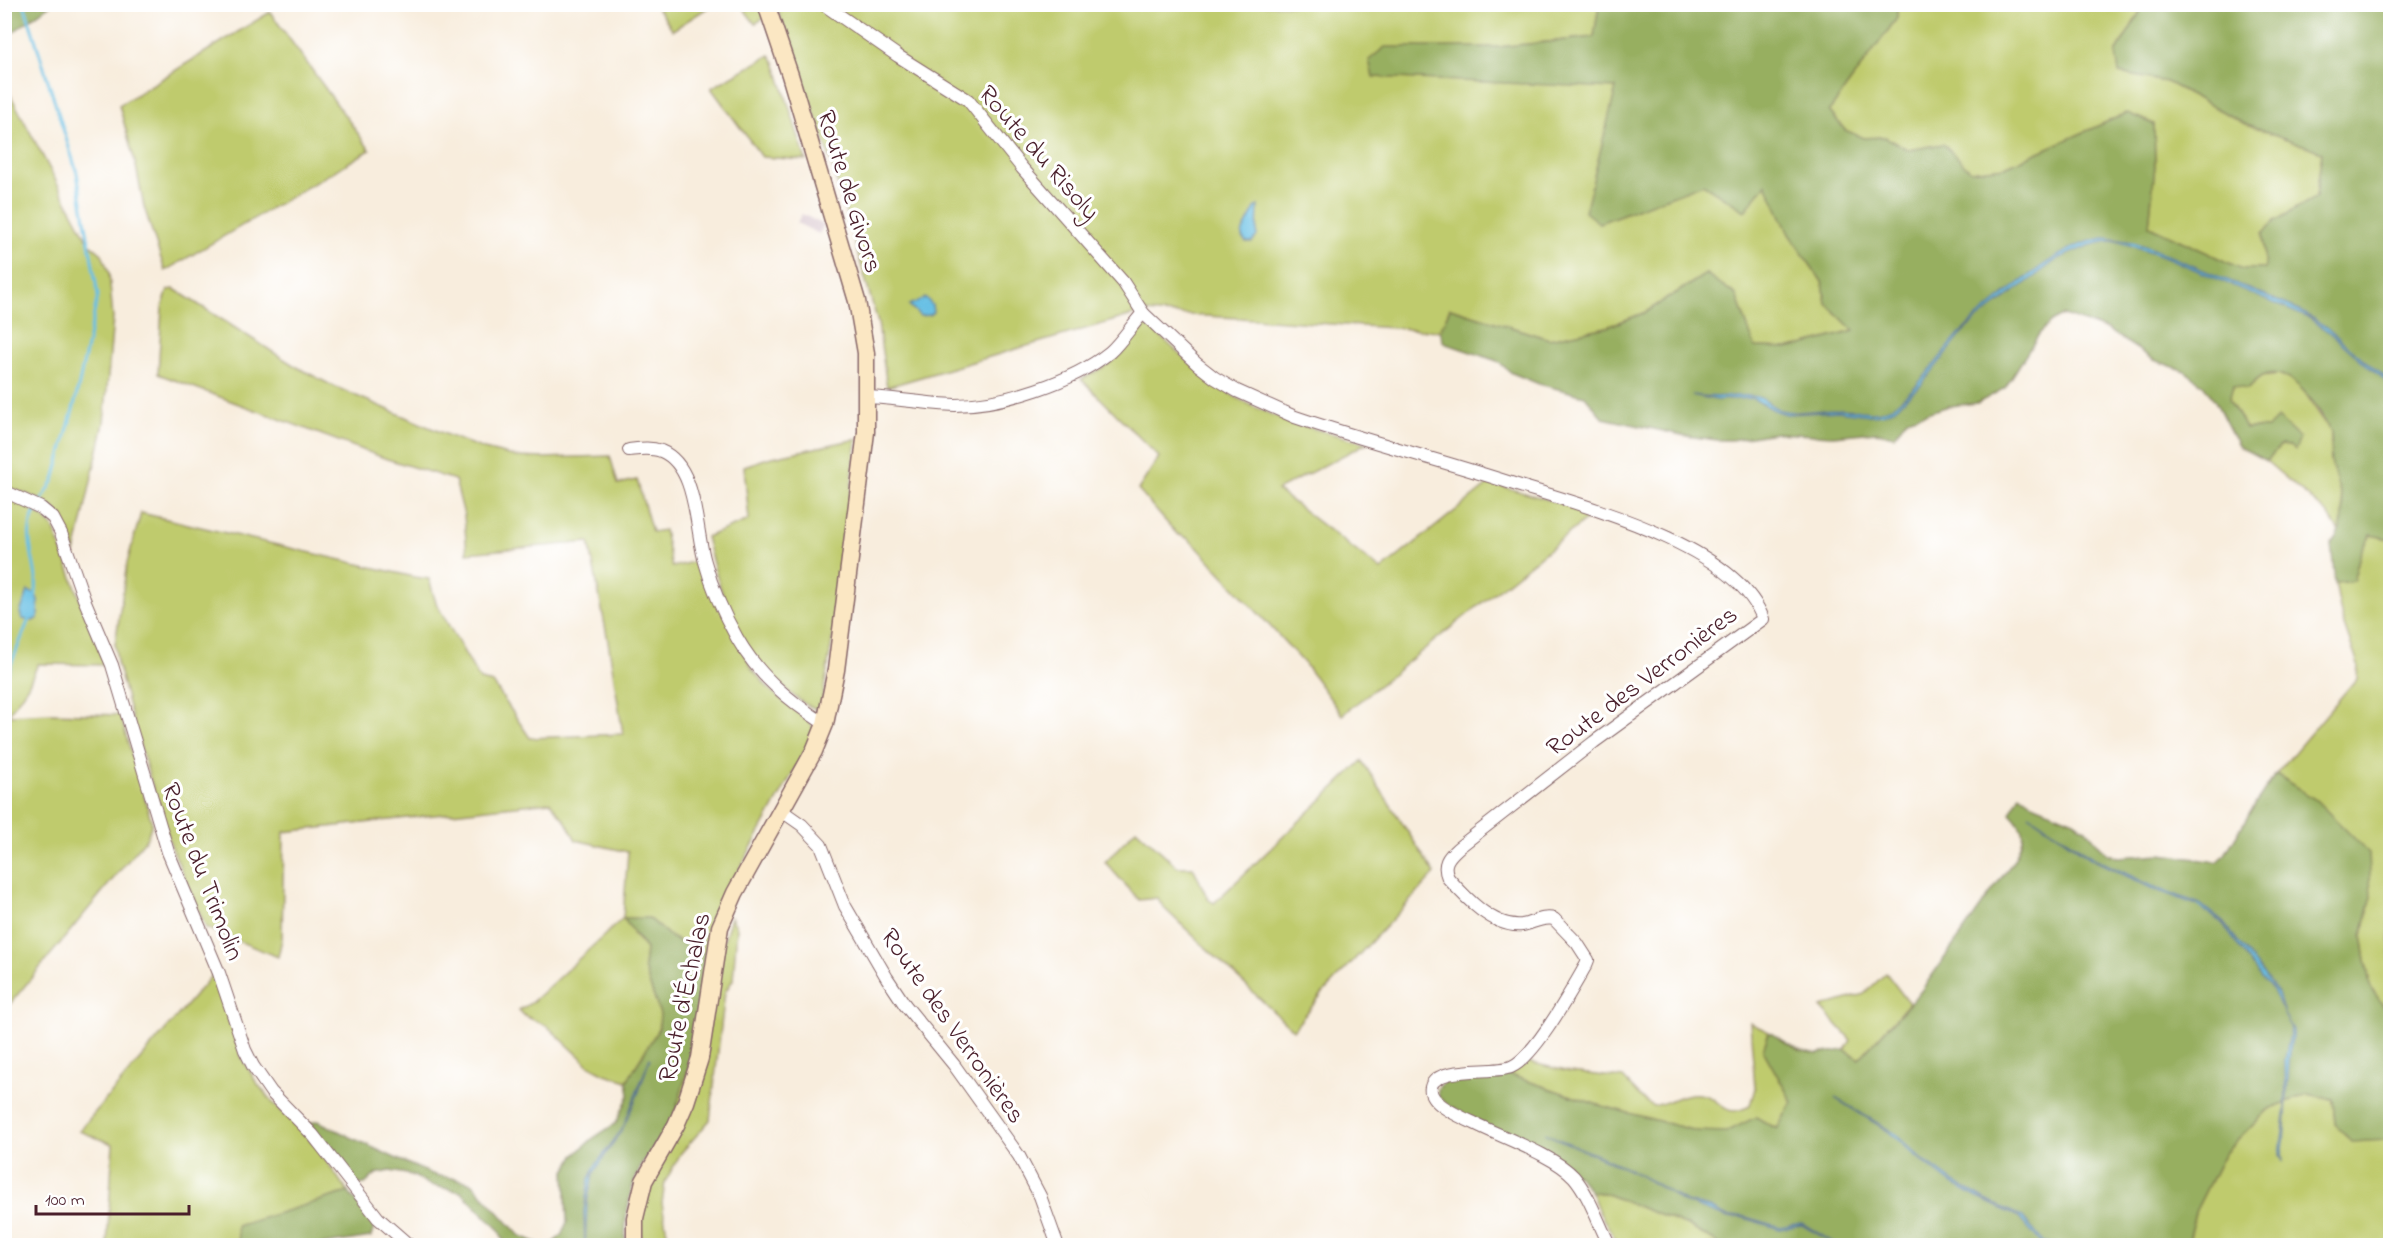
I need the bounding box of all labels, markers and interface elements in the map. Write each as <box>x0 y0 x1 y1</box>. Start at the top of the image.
street label: Route du Risoly <box>968 78 1108 230</box>
street label: Route de Givors <box>805 106 891 278</box>
street label: Route des Verronières <box>1539 598 1747 767</box>
street label: Route du Trimolin <box>150 778 253 967</box>
street label: Route d'Échalas <box>649 909 722 1086</box>
street label: Route des Verronières <box>870 921 1033 1132</box>
scale bar <box>36 1178 189 1216</box>
text: 100 m <box>45 1188 85 1214</box>

